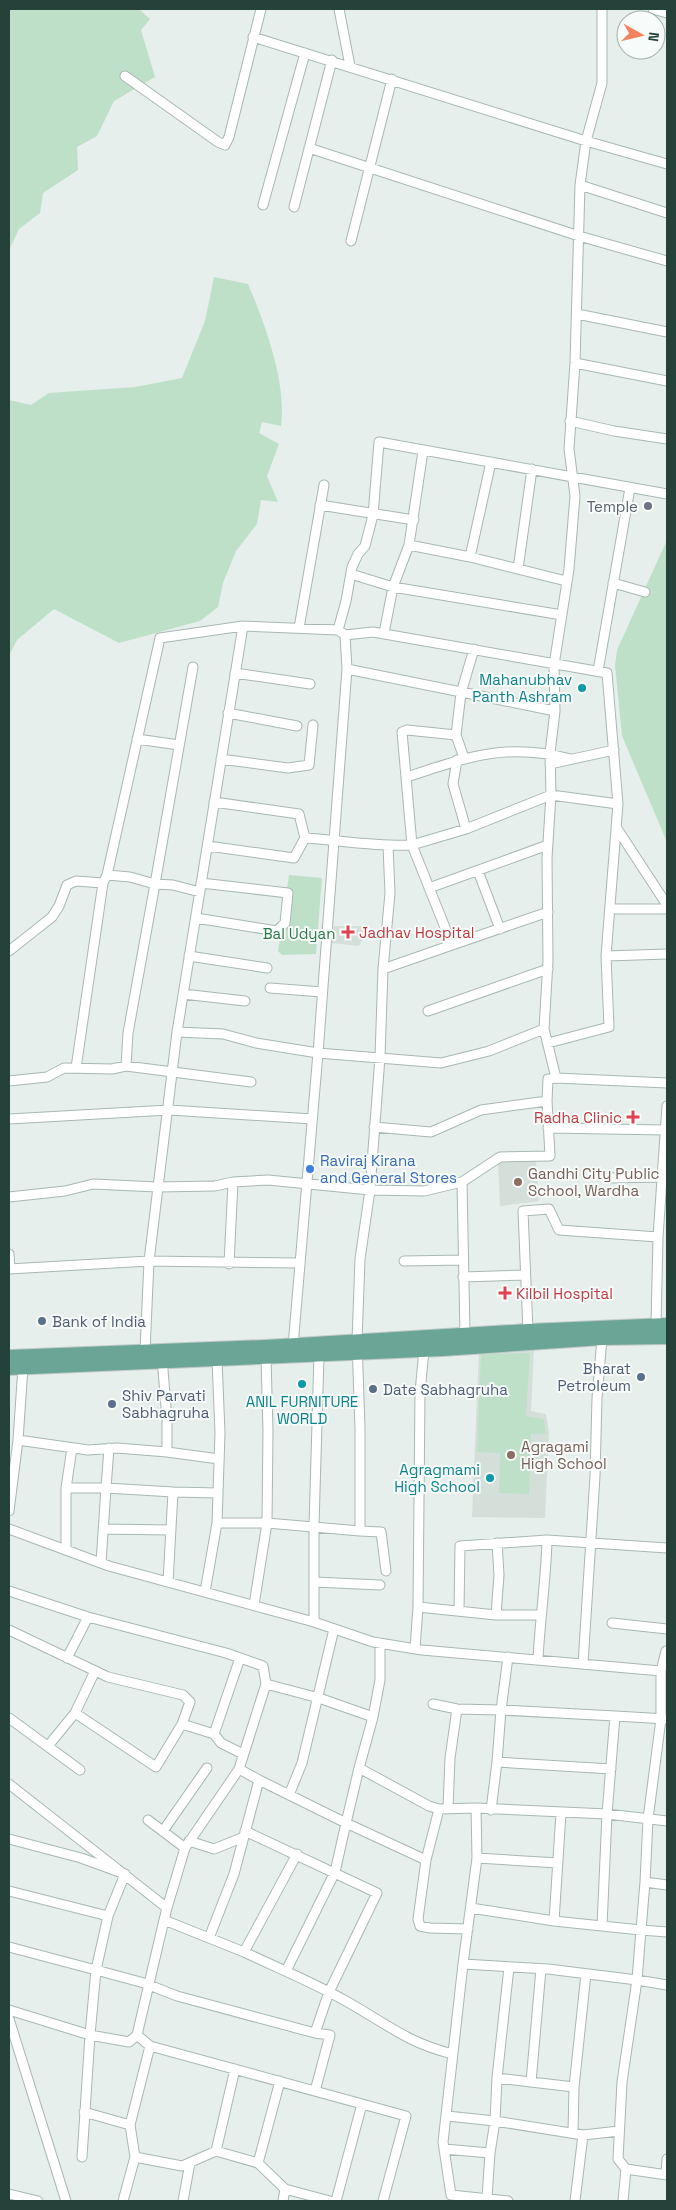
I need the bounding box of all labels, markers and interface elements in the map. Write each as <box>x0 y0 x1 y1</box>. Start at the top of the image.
north arrow <box>616 10 666 60</box>
text: N <box>644 31 663 43</box>
place label: Temple <box>587 497 638 516</box>
marker: Temple <box>642 500 654 512</box>
place label: Mahanubhav Panth Ashram <box>472 670 572 706</box>
marker: Mahanubhav Panth Ashram <box>576 682 588 694</box>
place label: Jadhav Hospital <box>359 923 474 942</box>
park label: Bal Udyan <box>263 924 335 943</box>
marker: Jadhav Hospital <box>341 925 355 939</box>
place label: Radha Clinic <box>534 1108 622 1127</box>
marker: Radha Clinic <box>626 1110 640 1124</box>
place label: Raviraj Kirana and General Stores <box>320 1151 457 1187</box>
marker: Raviraj Kirana and General Stores <box>304 1163 316 1175</box>
place label: Gandhi City Public School, Wardha <box>528 1164 660 1200</box>
marker: Gandhi City Public School, Wardha <box>512 1176 524 1188</box>
place label: Kilbil Hospital <box>516 1284 613 1303</box>
marker: Kilbil Hospital <box>498 1286 512 1300</box>
place label: Bank of India <box>52 1312 146 1331</box>
marker: Bank of India <box>36 1315 48 1327</box>
place label: Bharat Petroleum <box>557 1359 631 1395</box>
marker: Bharat Petroleum <box>635 1371 647 1383</box>
marker: ANIL FURNITURE WORLD <box>296 1378 308 1390</box>
place label: Date Sabhagruha <box>383 1380 508 1399</box>
marker: Date Sabhagruha <box>367 1383 379 1395</box>
place label: Shiv Parvati Sabhagruha <box>122 1386 210 1422</box>
place label: ANIL FURNITURE WORLD <box>246 1392 358 1428</box>
marker: Shiv Parvati Sabhagruha <box>106 1398 118 1410</box>
place label: Agragami High School <box>521 1437 607 1473</box>
marker: Agragami High School <box>505 1449 517 1461</box>
place label: Agragmami High School <box>394 1460 480 1496</box>
marker: Agragmami High School <box>484 1472 496 1484</box>

